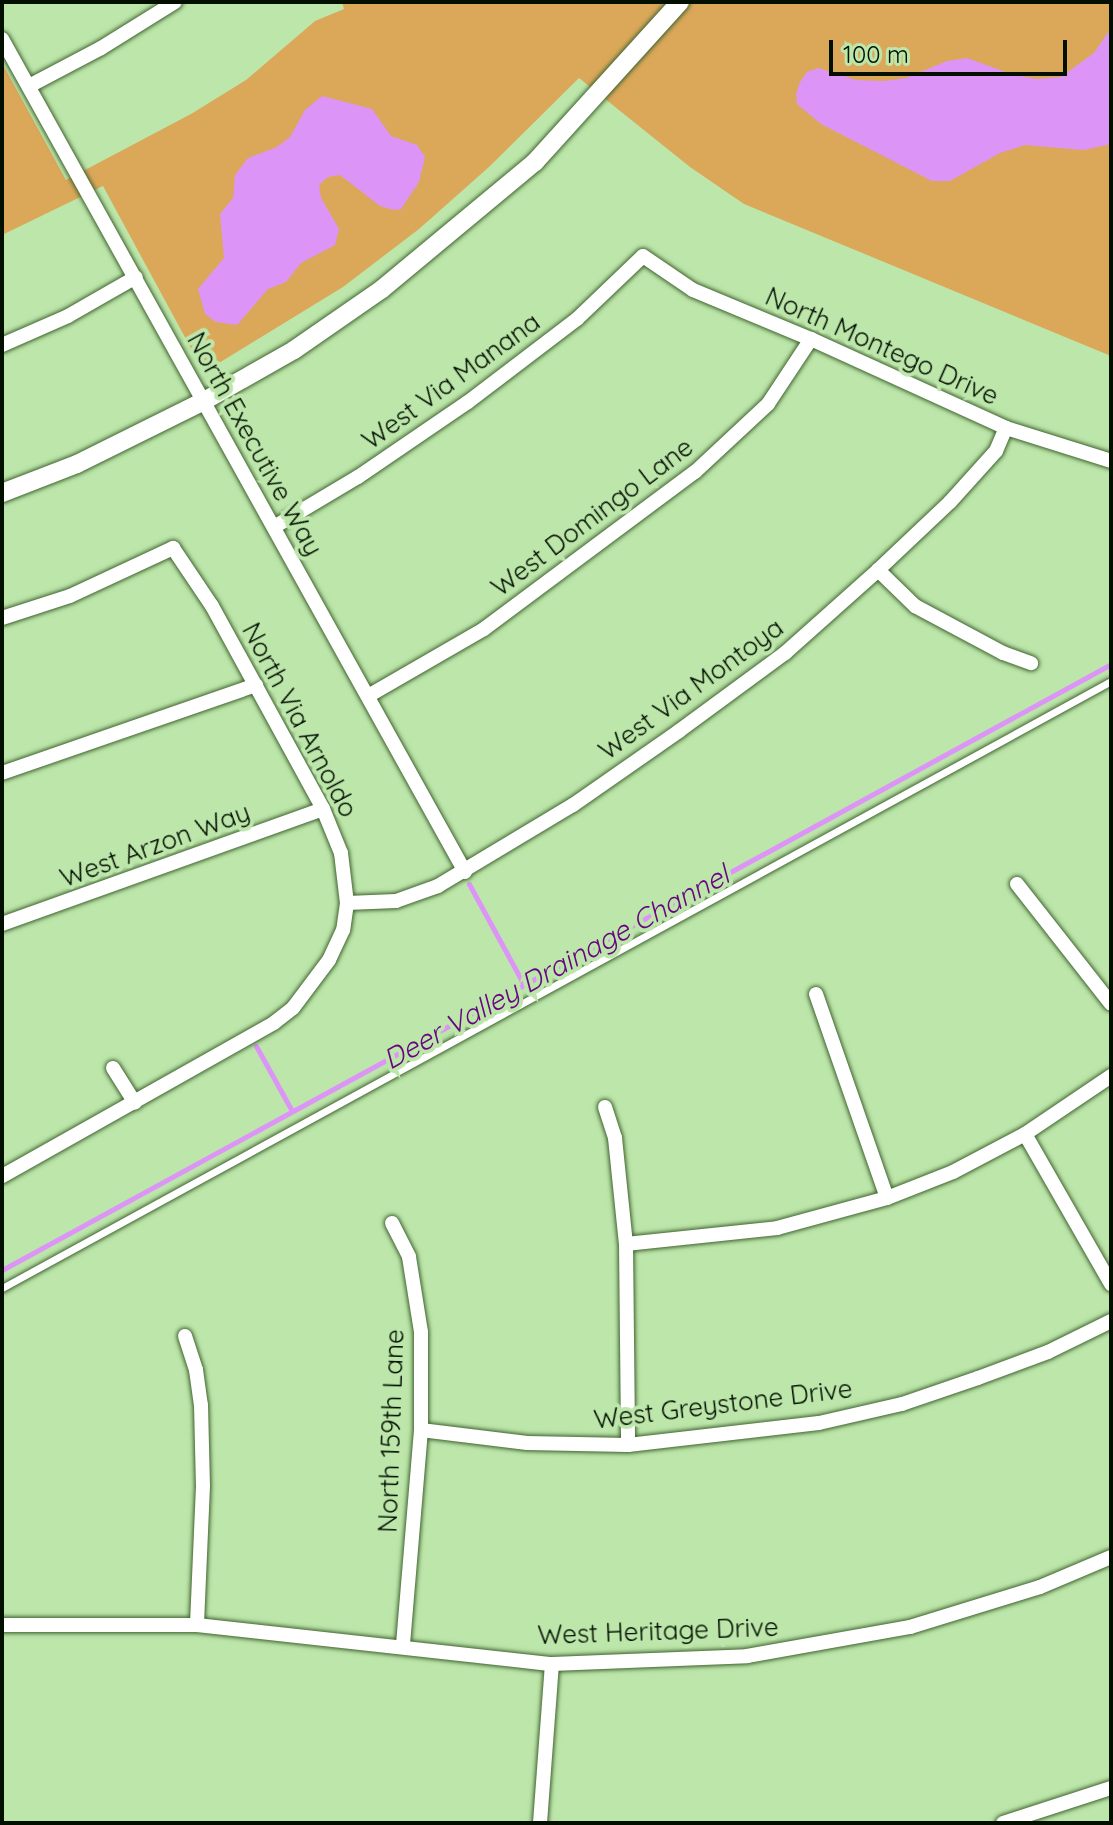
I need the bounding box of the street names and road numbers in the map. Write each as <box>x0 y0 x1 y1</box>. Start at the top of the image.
street label: North Montego Drive <box>761 281 1003 411</box>
street label: West Via Manana <box>356 306 546 456</box>
street label: North Executive Way <box>181 327 329 561</box>
street label: West Domingo Lane <box>485 431 699 603</box>
street label: West Via Montoya <box>593 612 789 766</box>
street label: North Via Arnoldo <box>236 617 364 823</box>
street label: West Arzon Way <box>56 796 254 894</box>
street label: North 159th Lane <box>372 1329 410 1533</box>
street label: West Greystone Drive <box>592 1373 854 1435</box>
street label: West Heritage Drive <box>537 1611 779 1651</box>

